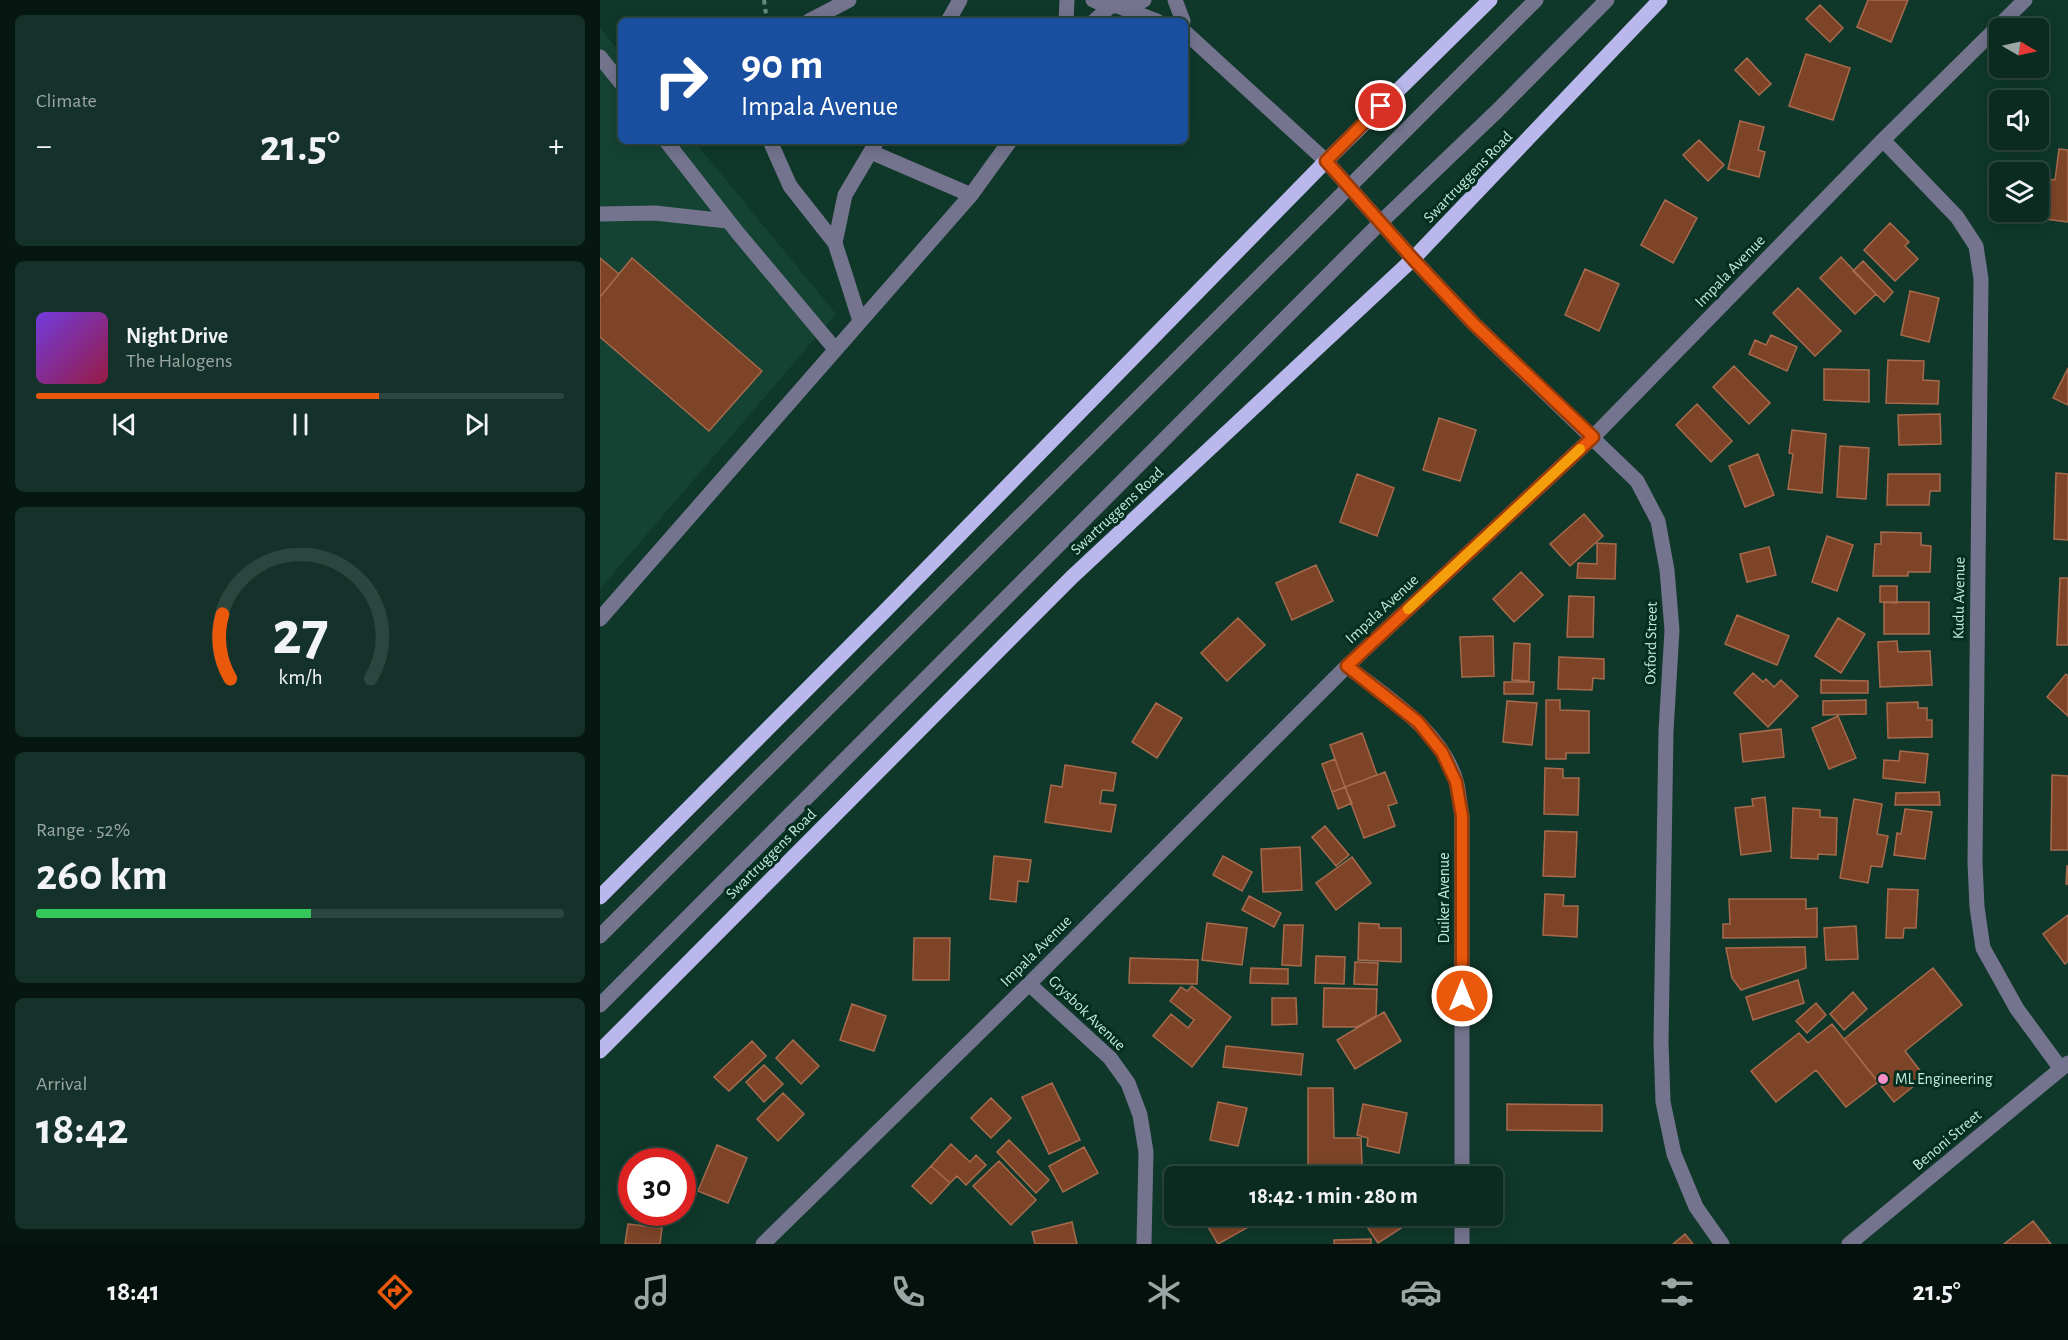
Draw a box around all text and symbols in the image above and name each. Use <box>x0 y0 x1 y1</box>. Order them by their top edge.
north arrow <box>1989 18 2049 78</box>
map controls <box>1989 18 2049 222</box>
icon: right <box>642 42 720 120</box>
text: 90 m <box>741 44 823 86</box>
pin <box>1355 80 1406 131</box>
icon: arrive <box>1364 89 1397 122</box>
button: sound <box>1989 90 2049 150</box>
text: Climate <box>36 91 97 111</box>
text: Impala Avenue <box>741 93 898 120</box>
text: 21.5° <box>260 124 340 169</box>
street label: Swartruggens Road <box>1420 128 1516 226</box>
text: − <box>36 130 52 163</box>
text: + <box>548 130 564 163</box>
button: layers <box>1989 162 2049 222</box>
street label: Impala Avenue <box>1692 232 1768 310</box>
text: Night Drive <box>126 325 228 347</box>
text: The Halogens <box>126 351 232 371</box>
icon: previous <box>108 408 141 441</box>
icon: pause <box>284 408 317 441</box>
icon: next <box>460 408 493 441</box>
street label: Swartruggens Road <box>1068 464 1166 558</box>
street label: Kudu Avenue <box>1950 557 1968 639</box>
street label: Impala Avenue <box>1343 571 1421 647</box>
street label: Oxford Street <box>1642 601 1660 685</box>
text: 27 <box>272 603 328 665</box>
text: km/h <box>278 667 322 688</box>
street label: Swartruggens Road <box>723 806 819 902</box>
text: Range · 52% <box>36 820 130 840</box>
street label: Duiker Avenue <box>1436 852 1452 944</box>
text: 260 km <box>36 853 168 898</box>
street label: Impala Avenue <box>997 912 1075 990</box>
position arrow <box>1430 964 1494 1028</box>
street label: Grysbok Avenue <box>1045 972 1129 1054</box>
place label: ML Engineering <box>1895 1071 1993 1087</box>
marker: ML Engineering <box>1876 1072 1890 1086</box>
text: Arrival <box>36 1074 87 1094</box>
text: 18:42 <box>36 1107 129 1152</box>
street label: Benoni Street <box>1910 1107 1984 1173</box>
speed limit sign: 30 <box>618 1148 696 1226</box>
text: 18:42 · 1 min · 280 m <box>1249 1185 1418 1207</box>
icon: directions <box>374 1271 416 1313</box>
icon: music <box>631 1271 673 1313</box>
icon: phone <box>887 1271 929 1313</box>
icon: climate <box>1143 1271 1185 1313</box>
icon: car <box>1400 1271 1442 1313</box>
icon: filters <box>1656 1271 1698 1313</box>
text: 18:41 <box>107 1278 160 1305</box>
text: 21.5° <box>1913 1278 1961 1305</box>

